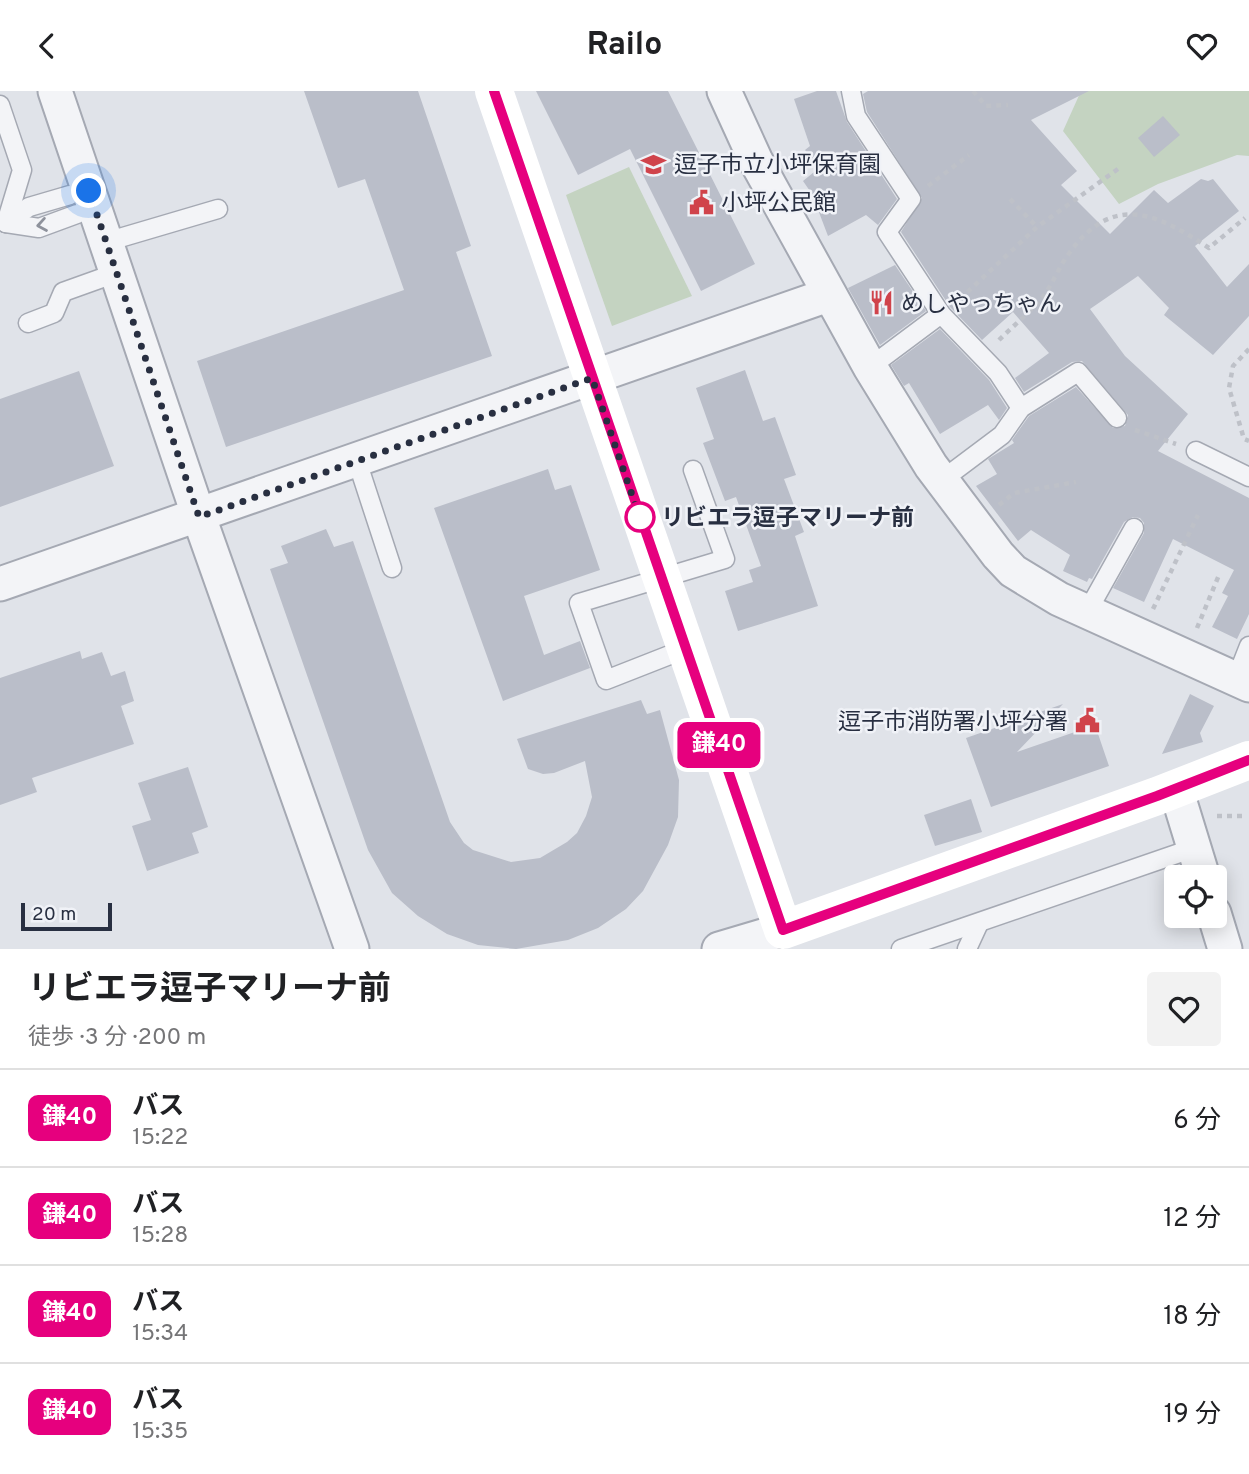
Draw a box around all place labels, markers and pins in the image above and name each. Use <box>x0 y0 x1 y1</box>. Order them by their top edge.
school or university icon: 逗子市立小坪保育園 <box>640 150 668 178</box>
place label: 逗子市立小坪保育園 <box>674 152 881 181</box>
public building icon: 小坪公民館 <box>687 188 715 216</box>
place label: 小坪公民館 <box>721 190 836 219</box>
restaurant icon: めしやっちゃん <box>867 289 895 317</box>
place label: めしやっちゃん <box>901 291 1062 320</box>
marker: リビエラ逗子マリーナ前 <box>625 502 655 532</box>
place label: リビエラ逗子マリーナ前 <box>661 505 914 534</box>
public building icon: 逗子市消防署小坪分署 <box>1074 707 1102 735</box>
place label: 逗子市消防署小坪分署 <box>838 709 1068 738</box>

